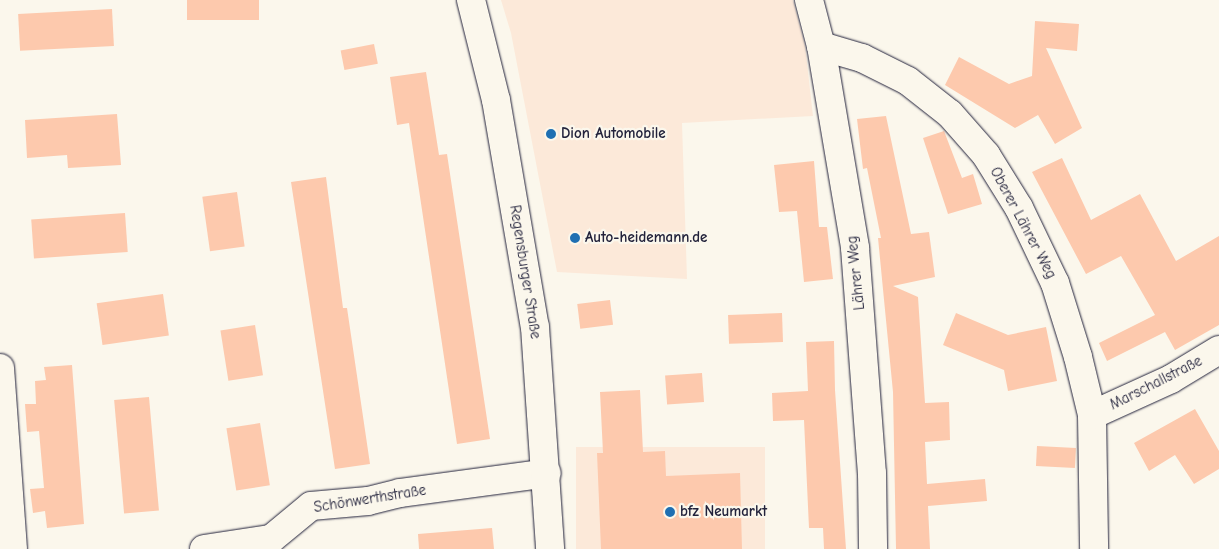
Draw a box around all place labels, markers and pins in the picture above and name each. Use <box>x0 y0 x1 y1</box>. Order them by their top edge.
place label: Dion Automobile <box>561 125 666 143</box>
marker: Dion Automobile <box>545 128 557 140</box>
place label: Auto-heidemann.de <box>585 229 707 247</box>
marker: Auto-heidemann.de <box>569 232 581 244</box>
place label: bfz Neumarkt <box>680 503 767 521</box>
marker: bfz Neumarkt <box>664 506 676 518</box>

